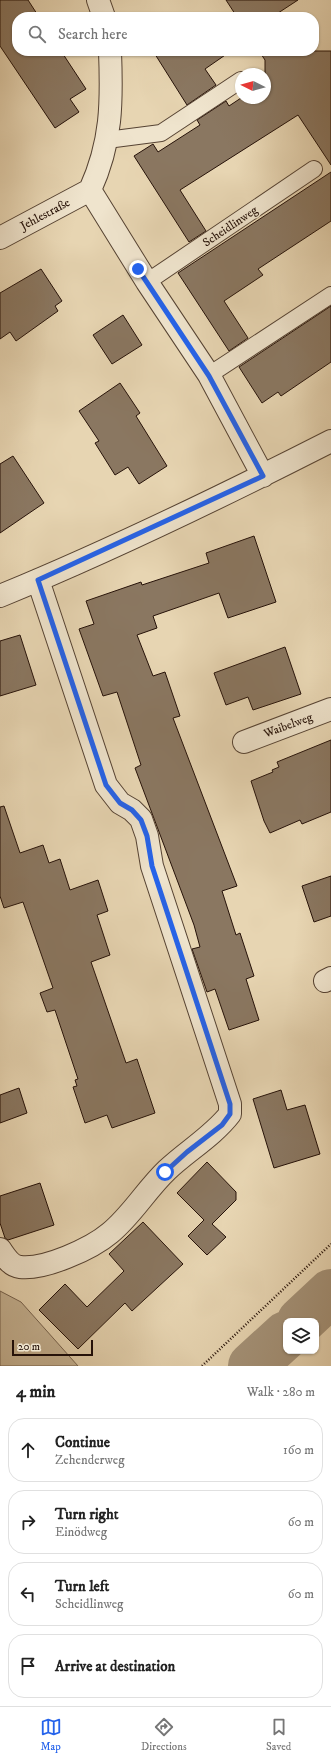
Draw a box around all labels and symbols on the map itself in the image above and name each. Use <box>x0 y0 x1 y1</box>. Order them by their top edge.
north arrow <box>235 68 271 104</box>
street label: Jehlestraße <box>17 195 73 234</box>
street label: Scheidlinweg <box>200 202 261 250</box>
route end <box>129 260 147 278</box>
street label: Waibelweg <box>261 710 315 742</box>
route start <box>156 1163 174 1181</box>
scale bar <box>12 1338 93 1357</box>

